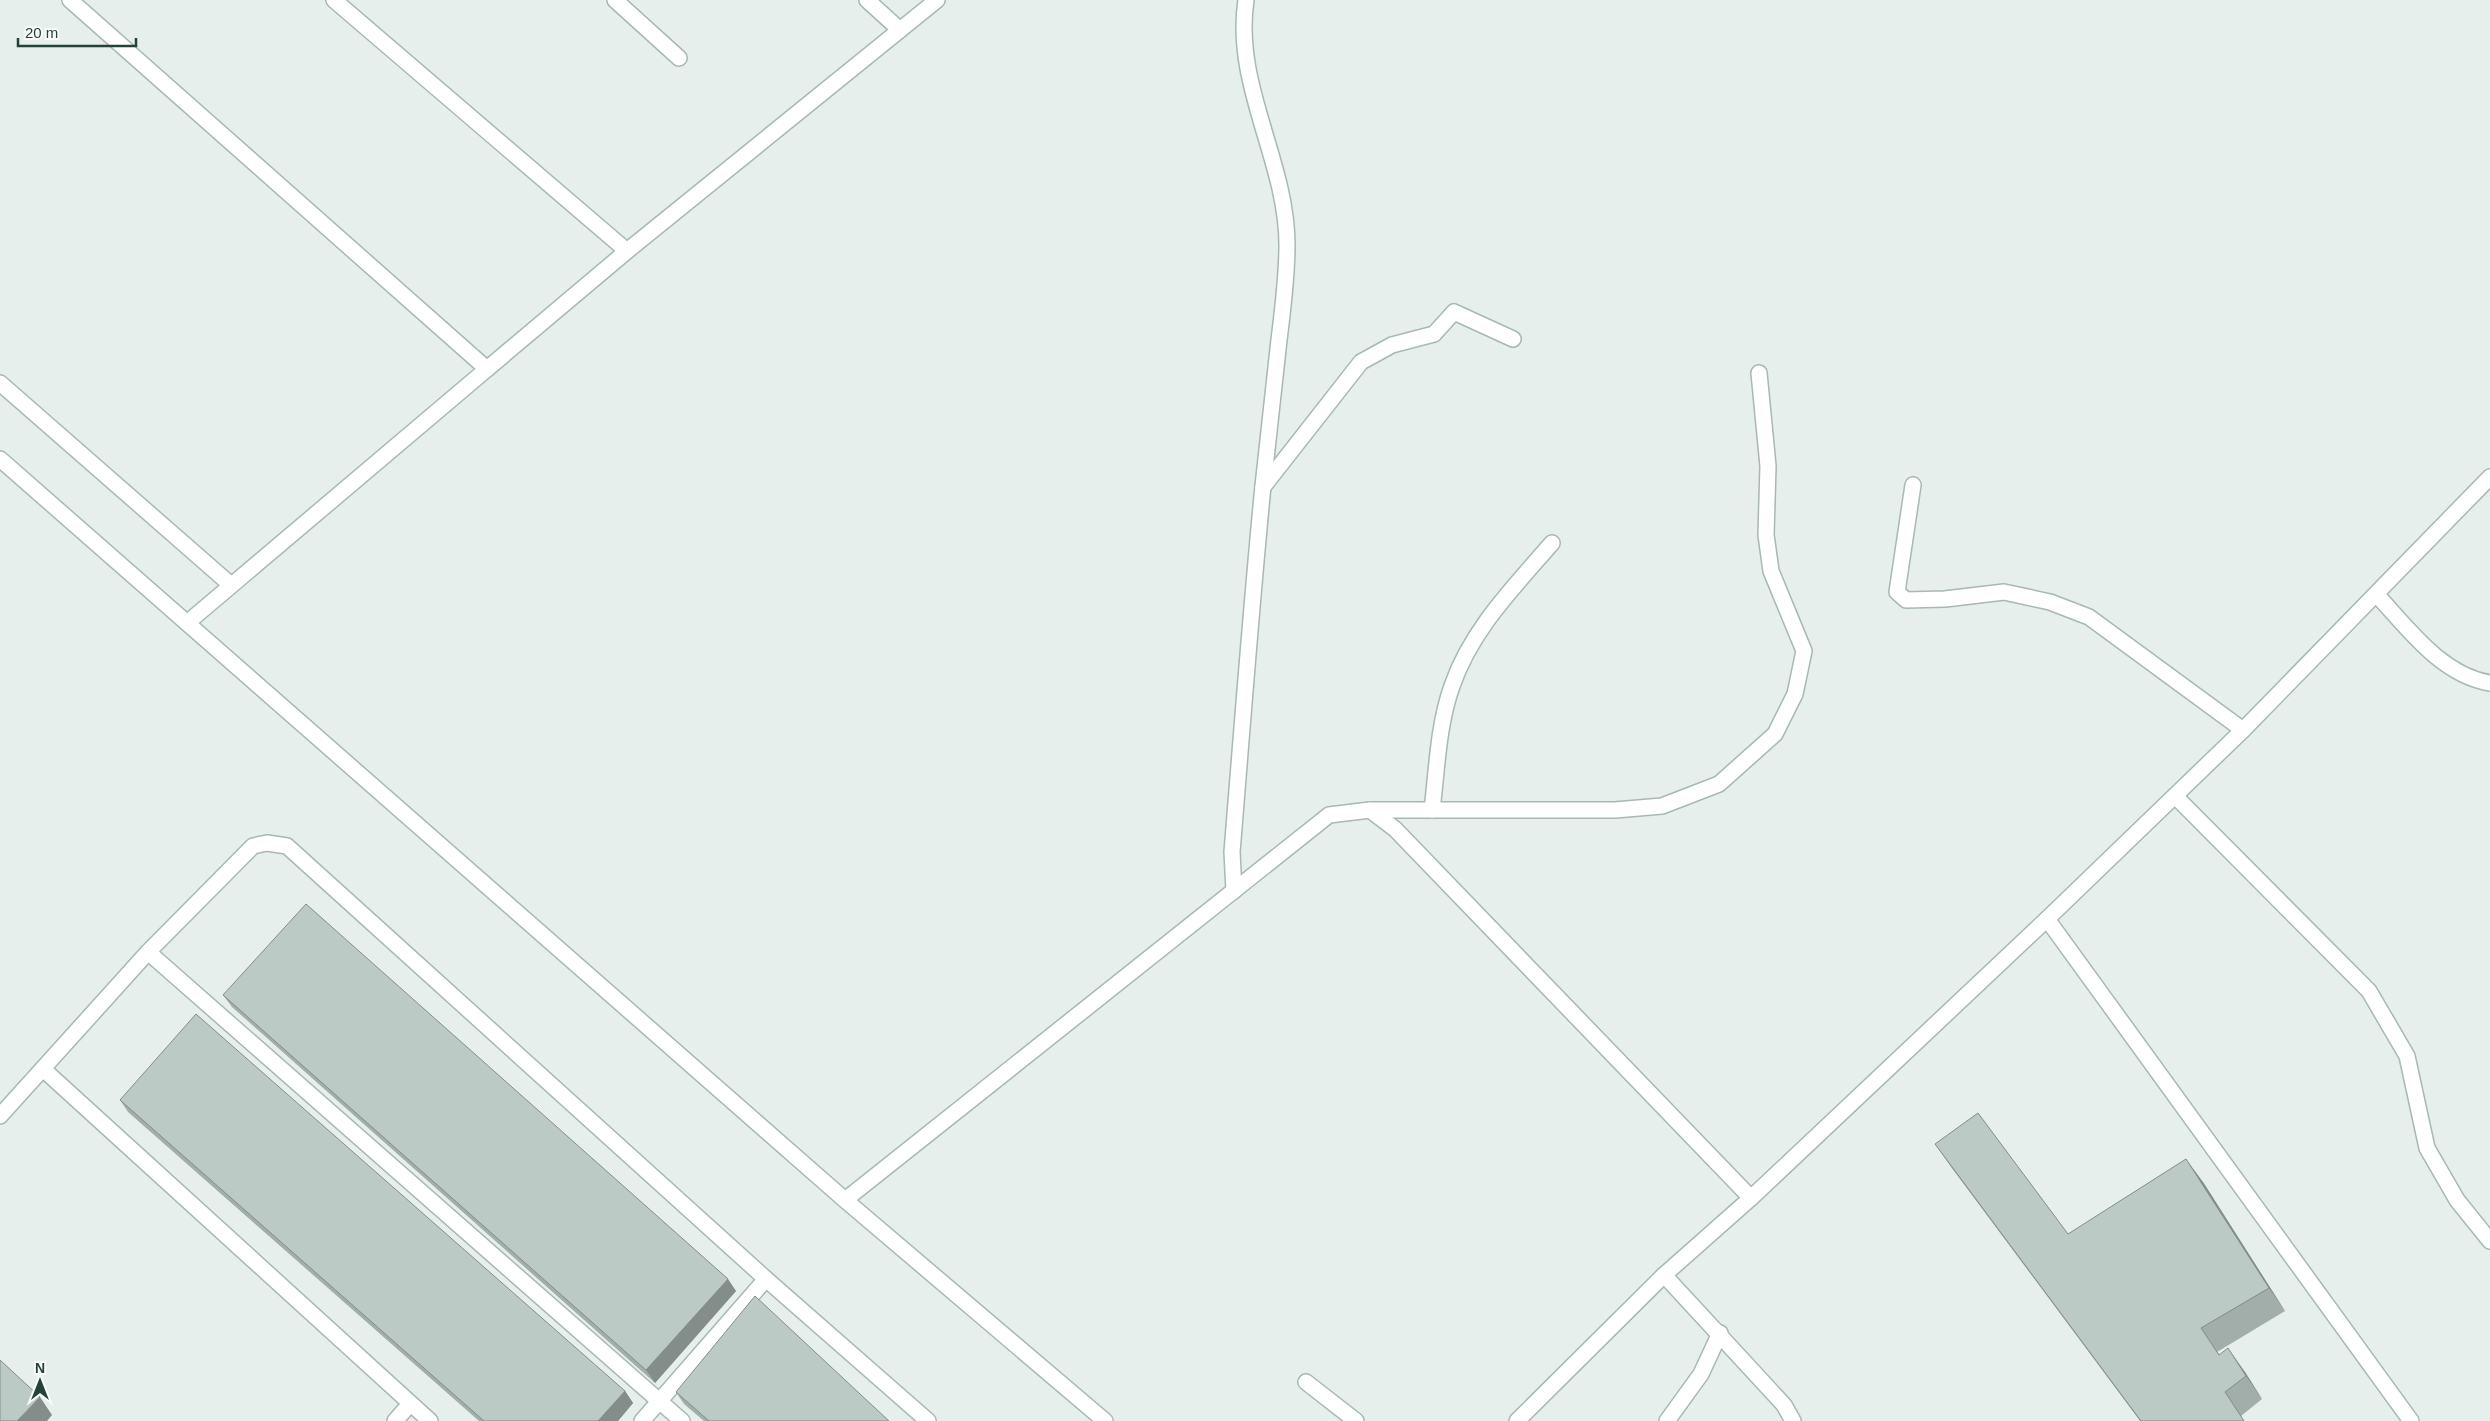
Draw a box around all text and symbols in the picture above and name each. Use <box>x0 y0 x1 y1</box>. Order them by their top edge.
scale bar <box>18 15 135 47</box>
text: 20 m <box>25 24 58 41</box>
north arrow <box>15 1356 65 1406</box>
text: N <box>35 1360 45 1376</box>

